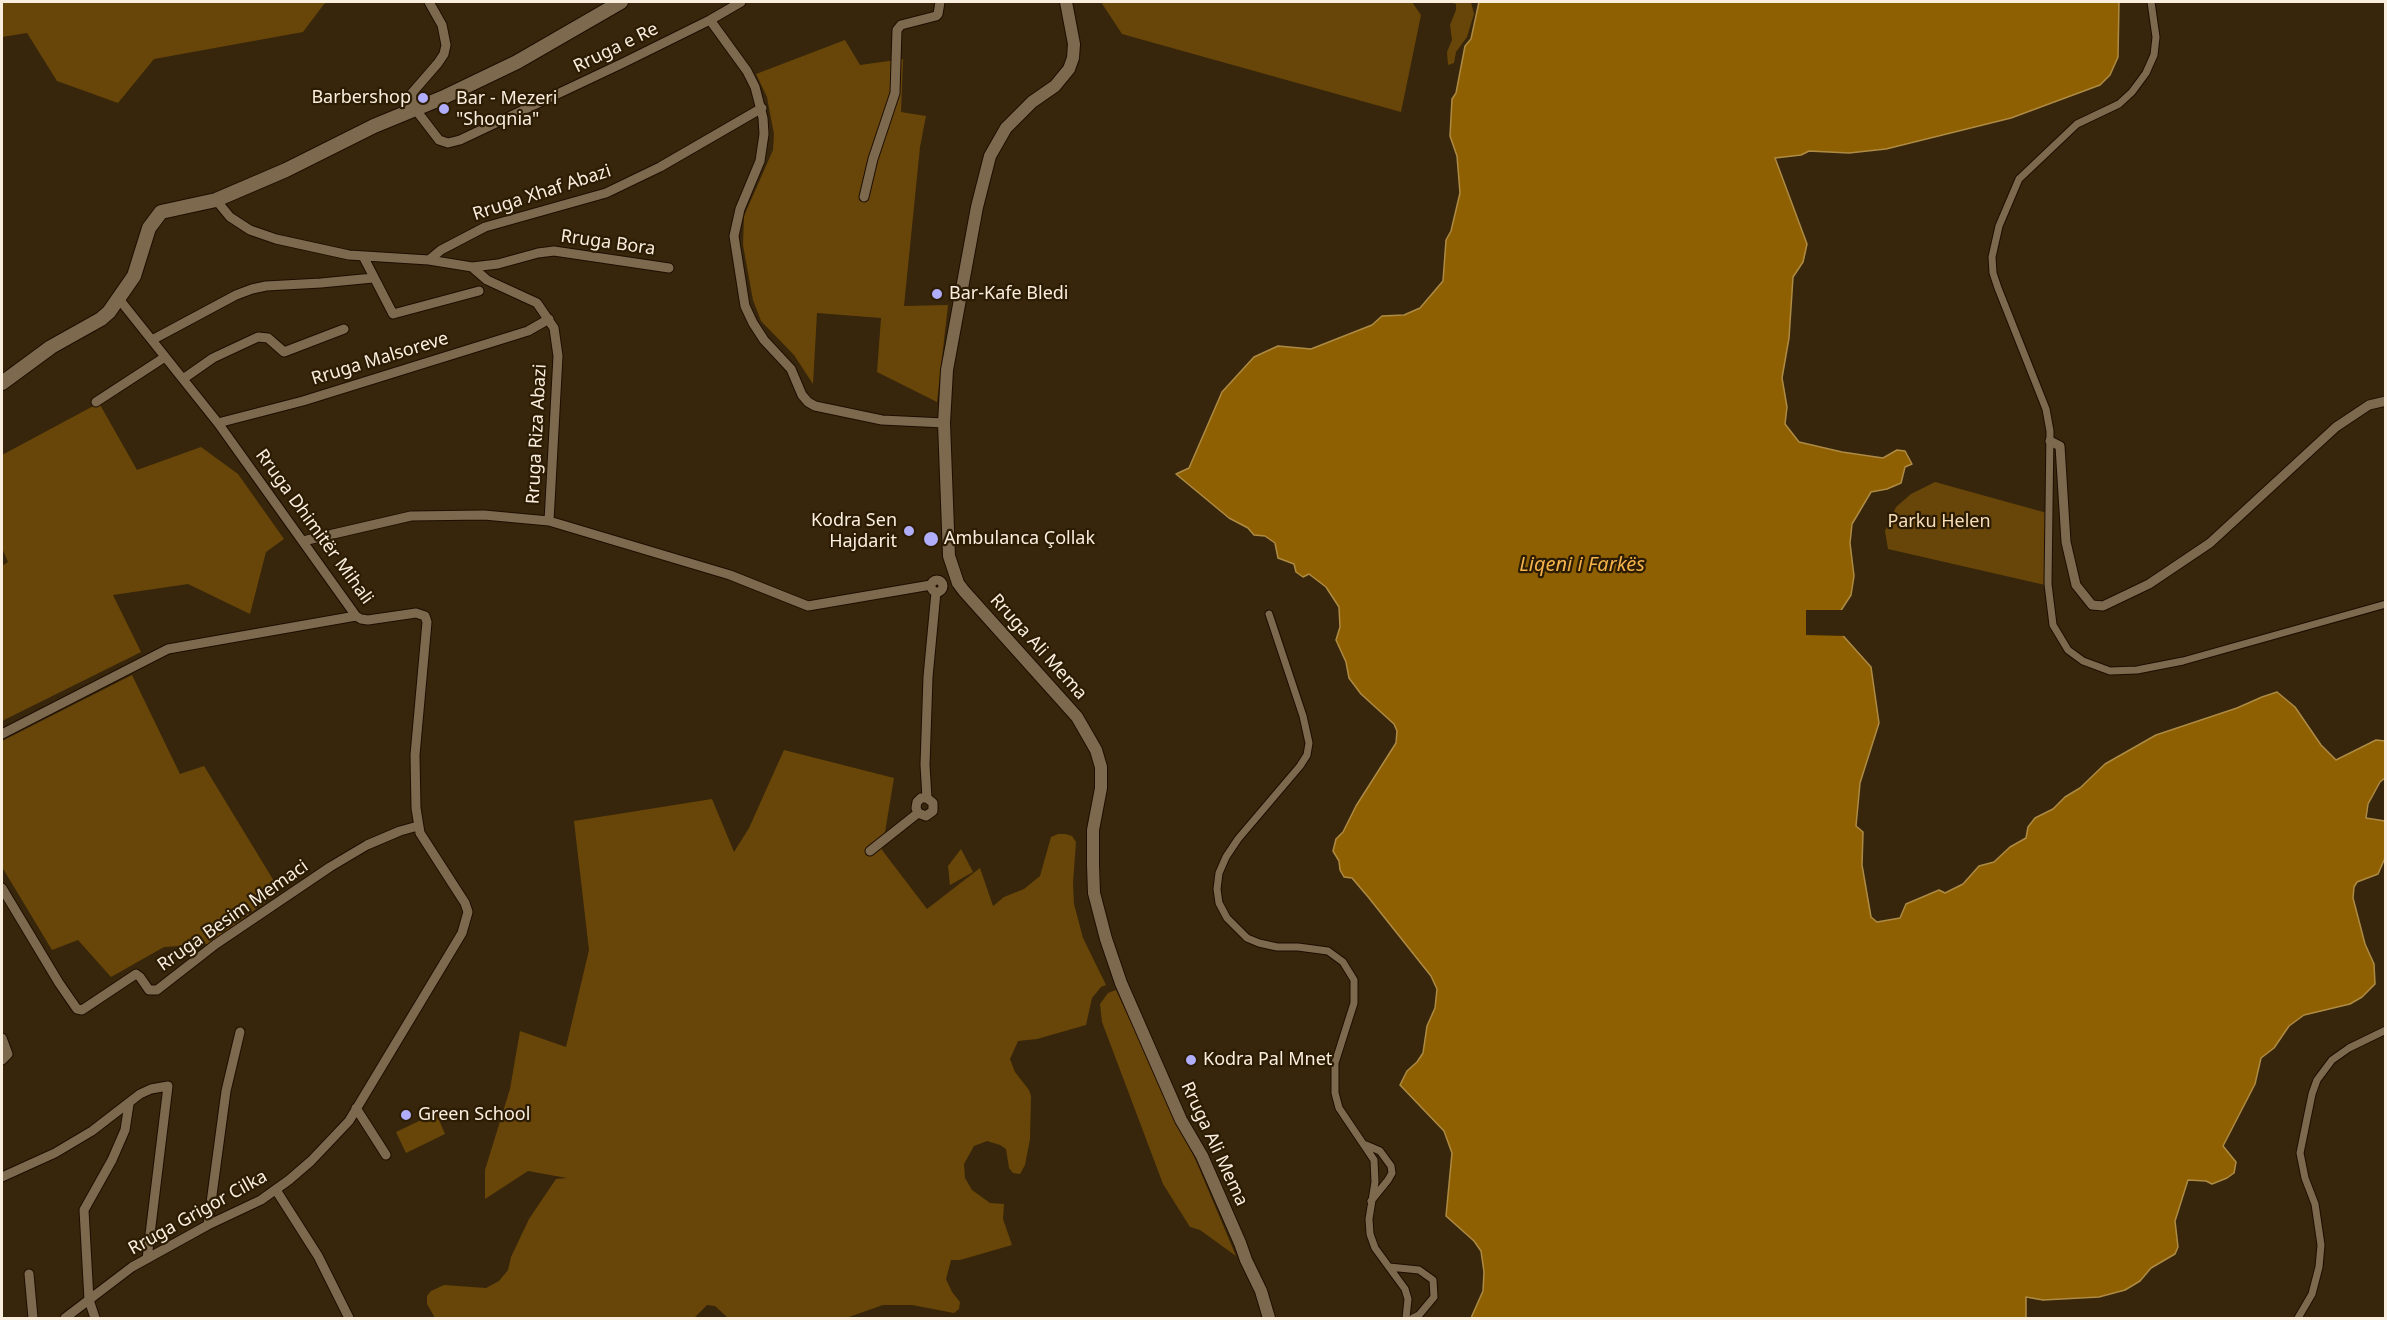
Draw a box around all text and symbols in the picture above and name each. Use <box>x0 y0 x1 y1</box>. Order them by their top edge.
street label: Rruga e Re <box>570 18 662 78</box>
place label: Barbershop <box>311 87 411 109</box>
place label: Bar - Mezeri "Shoqnia" <box>456 88 557 130</box>
marker: Barbershop <box>416 91 430 105</box>
marker: Bar - Mezeri "Shoqnia" <box>437 102 451 116</box>
street label: Rruga Xhaf Abazi <box>470 160 614 226</box>
street label: Rruga Bora <box>559 226 657 260</box>
place label: Bar-Kafe Bledi <box>949 283 1069 305</box>
marker: Bar-Kafe Bledi <box>930 287 944 301</box>
street label: Rruga Malsoreve <box>309 328 451 390</box>
street label: Rruga Riza Abazi <box>523 363 551 505</box>
street label: Rruga Dhimitër Mihali <box>251 445 377 609</box>
place label: Kodra Sen Hajdarit <box>811 510 897 552</box>
park label: Parku Helen <box>1887 511 1991 533</box>
marker: Kodra Sen Hajdarit <box>902 524 916 538</box>
place label: Ambulanca Çollak <box>944 528 1095 550</box>
marker: Ambulanca Çollak <box>922 530 940 548</box>
water label: Liqeni i Farkës <box>1519 553 1645 577</box>
street label: Rruga Ali Mema <box>985 590 1091 704</box>
street label: Rruga Besim Memaci <box>154 856 312 976</box>
place label: Kodra Pal Mnet <box>1203 1049 1332 1071</box>
marker: Kodra Pal Mnet <box>1184 1053 1198 1067</box>
street label: Rruga Ali Mema <box>1176 1078 1252 1210</box>
place label: Green School <box>418 1104 530 1126</box>
marker: Green School <box>399 1108 413 1122</box>
street label: Rruga Grigor Cilka <box>125 1166 271 1260</box>

